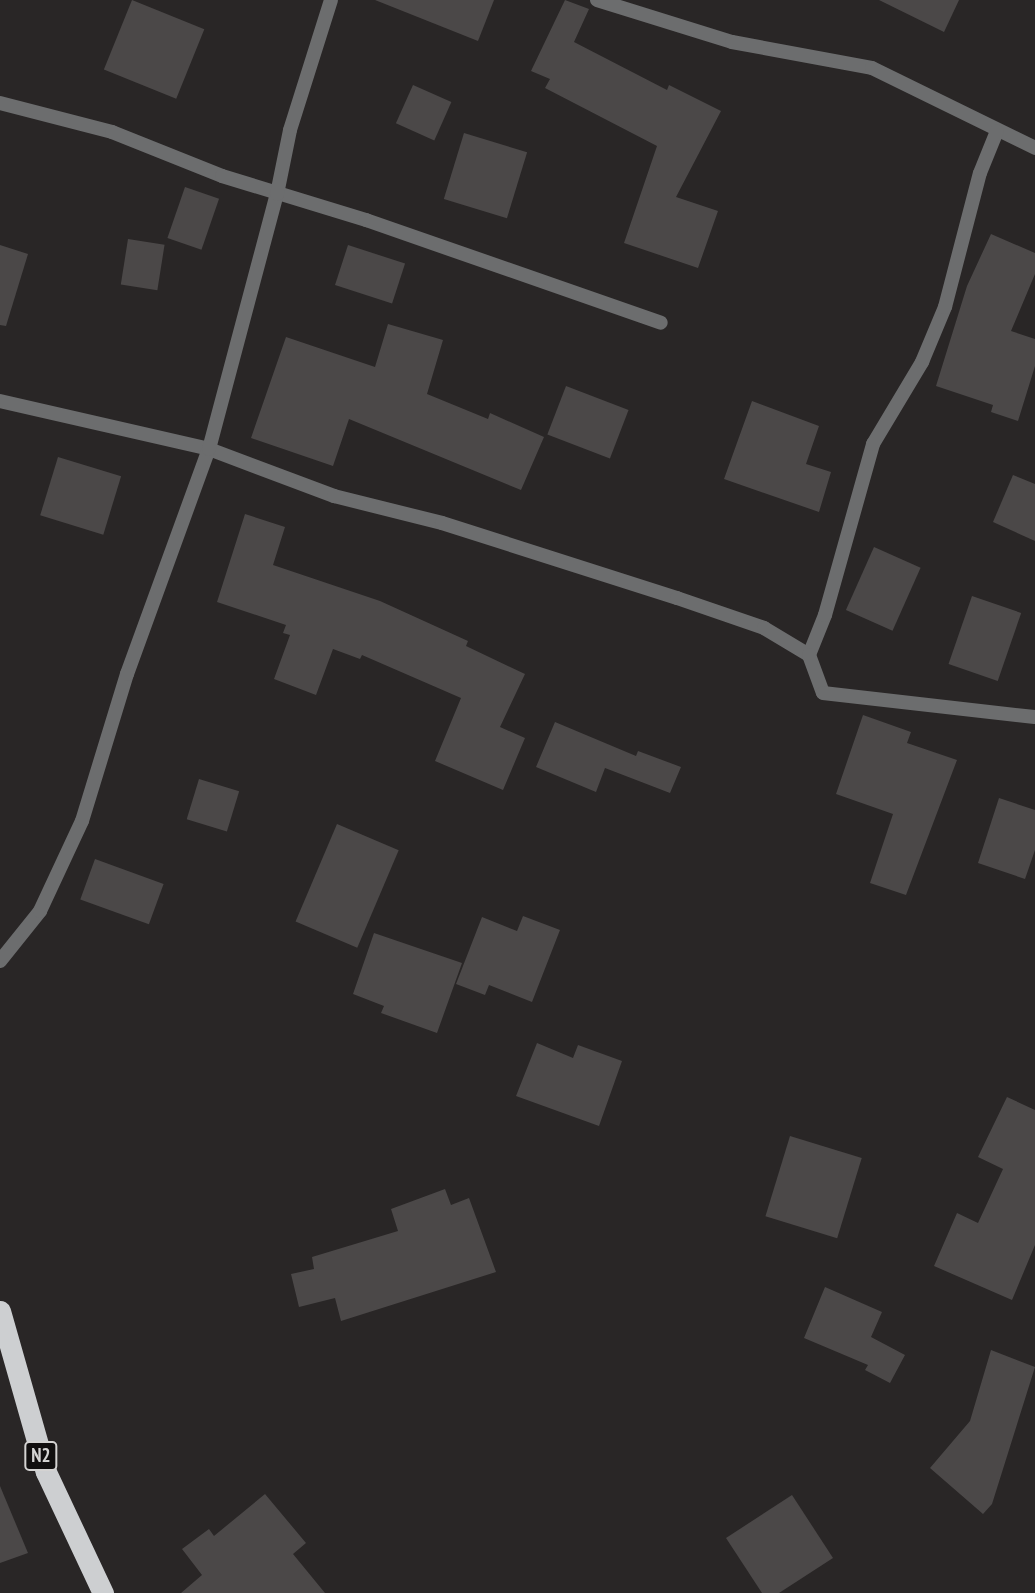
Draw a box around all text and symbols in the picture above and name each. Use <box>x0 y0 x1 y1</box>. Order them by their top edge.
road number: N2 <box>23 1440 58 1472</box>

